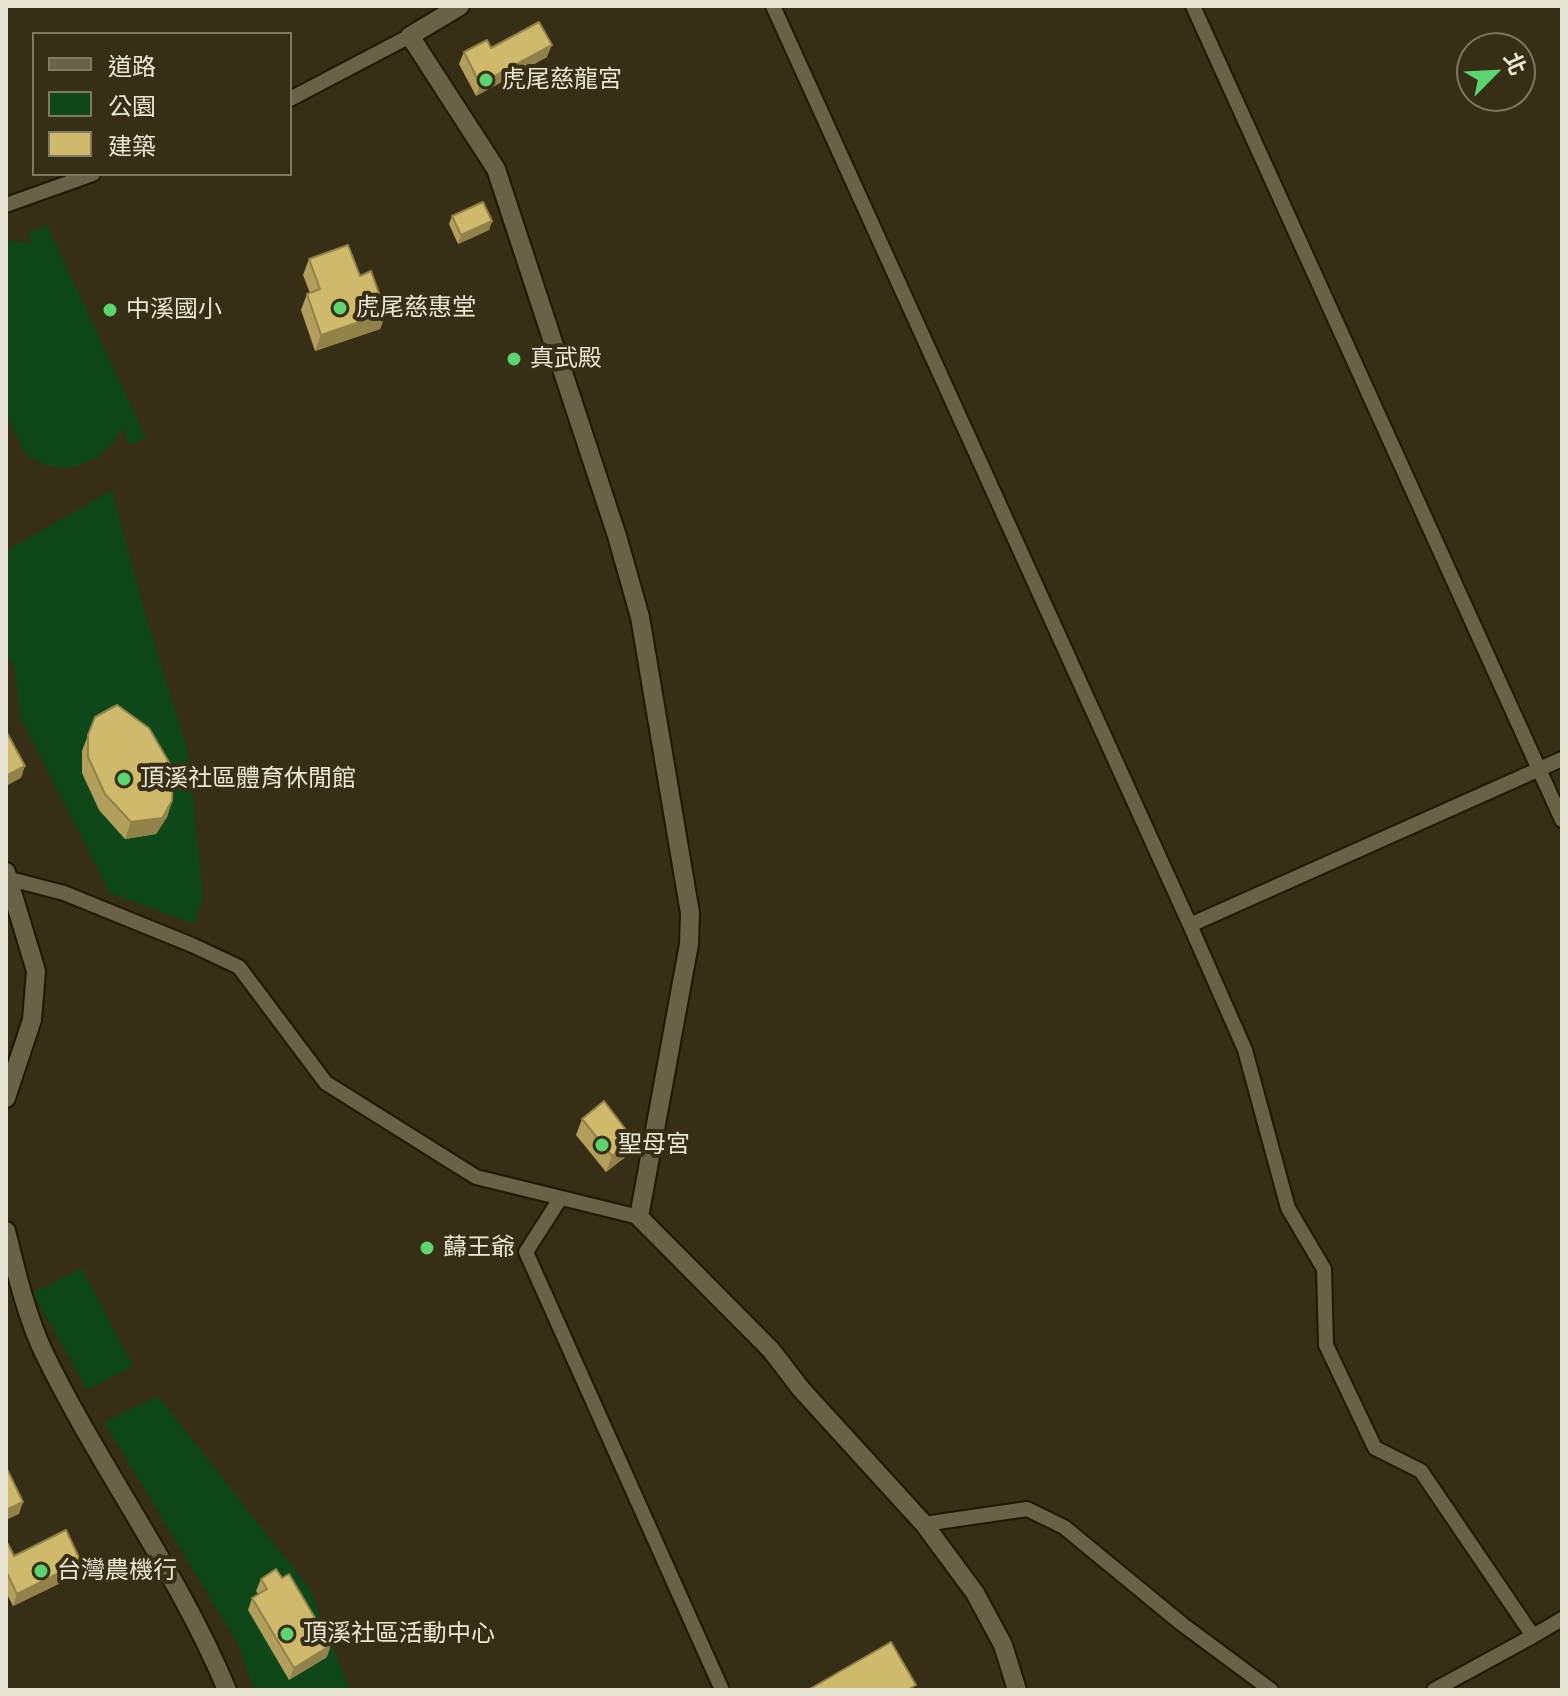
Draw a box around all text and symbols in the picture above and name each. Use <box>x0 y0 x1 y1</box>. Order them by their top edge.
legend <box>32 32 292 176</box>
north arrow <box>1456 32 1536 112</box>
text: 北 <box>1498 47 1534 79</box>
text: 道路 <box>108 49 156 82</box>
place label: 虎尾慈龍宮 <box>502 66 622 94</box>
marker: 虎尾慈龍宮 <box>477 71 495 89</box>
text: 公園 <box>108 89 156 122</box>
text: 建築 <box>108 129 156 162</box>
place label: 虎尾慈惠堂 <box>356 294 476 322</box>
place label: 中溪國小 <box>126 296 222 324</box>
marker: 虎尾慈惠堂 <box>331 299 349 317</box>
marker: 中溪國小 <box>101 301 119 319</box>
place label: 真武殿 <box>530 345 602 373</box>
marker: 真武殿 <box>505 350 523 368</box>
place label: 頂溪社區體育休閒館 <box>140 765 356 793</box>
marker: 頂溪社區體育休閒館 <box>115 770 133 788</box>
place label: 聖母宮 <box>618 1131 690 1159</box>
marker: 聖母宮 <box>593 1136 611 1154</box>
place label: 蘬王爺 <box>443 1234 515 1262</box>
marker: 蘬王爺 <box>418 1239 436 1257</box>
place label: 台灣農機行 <box>57 1557 177 1585</box>
marker: 台灣農機行 <box>32 1562 50 1580</box>
place label: 頂溪社區活動中心 <box>303 1620 495 1648</box>
marker: 頂溪社區活動中心 <box>278 1625 296 1643</box>

